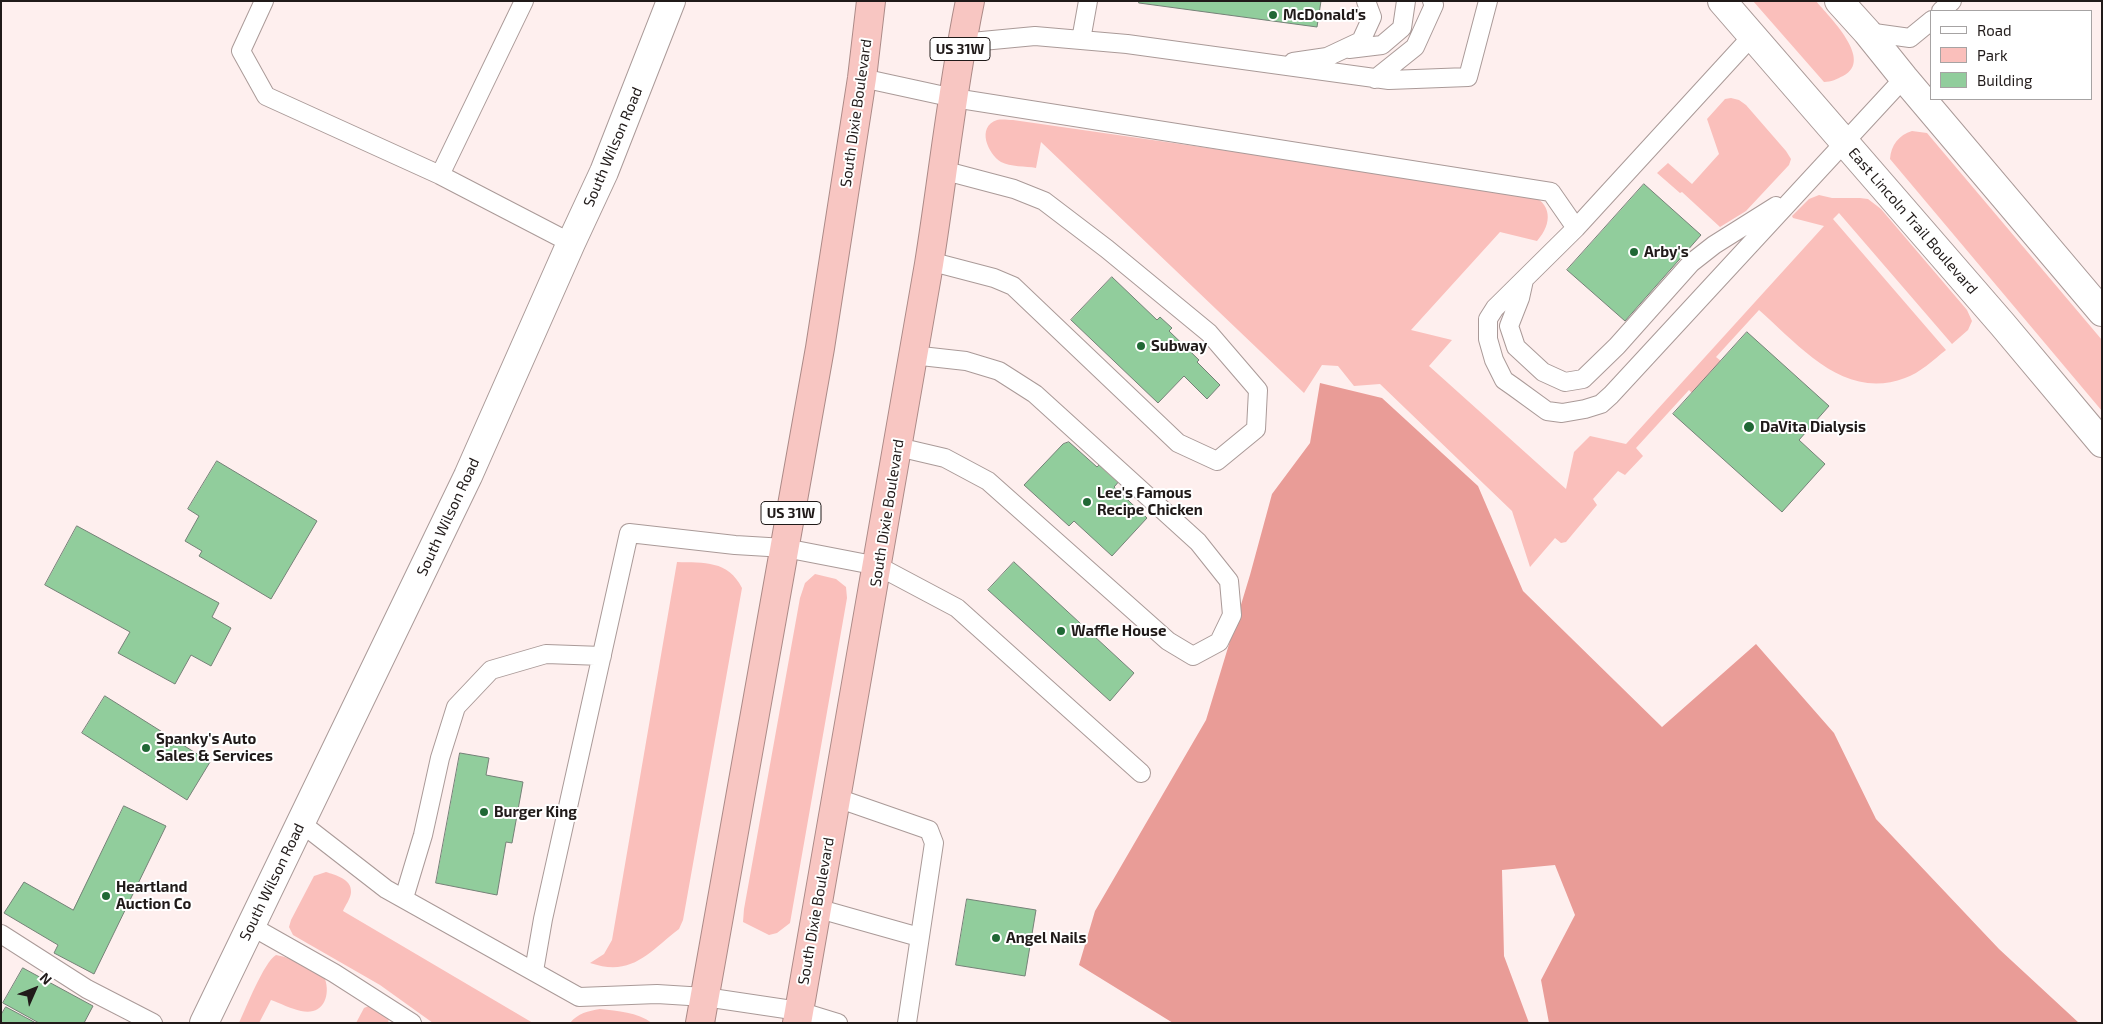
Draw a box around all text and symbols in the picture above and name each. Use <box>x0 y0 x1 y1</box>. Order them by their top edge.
place label: McDonald's <box>1283 6 1366 24</box>
marker: McDonald's <box>1267 9 1279 21</box>
legend <box>1930 10 2093 100</box>
text: Road <box>1977 21 2012 39</box>
street label: South Dixie Boulevard <box>837 38 875 188</box>
road number: US 31W <box>930 38 990 61</box>
text: Park <box>1977 46 2008 64</box>
text: Building <box>1977 71 2032 89</box>
street label: South Wilson Road <box>580 84 646 210</box>
street label: East Lincoln Trail Boulevard <box>1844 144 1982 298</box>
place label: Arby's <box>1644 243 1689 261</box>
marker: Arby's <box>1628 246 1640 258</box>
place label: Subway <box>1151 337 1207 355</box>
marker: Subway <box>1135 340 1147 352</box>
place label: DaVita Dialysis <box>1760 418 1866 436</box>
marker: DaVita Dialysis <box>1742 420 1756 434</box>
street label: South Dixie Boulevard <box>866 438 908 588</box>
street label: South Wilson Road <box>413 455 483 579</box>
place label: Lee's Famous Recipe Chicken <box>1097 484 1203 519</box>
marker: Lee's Famous Recipe Chicken <box>1081 496 1093 508</box>
road number: US 31W <box>761 502 821 524</box>
place label: Waffle House <box>1071 622 1166 640</box>
marker: Waffle House <box>1055 625 1067 637</box>
place label: Spanky's Auto Sales & Services <box>156 730 273 765</box>
marker: Spanky's Auto Sales & Services <box>140 742 152 754</box>
place label: Burger King <box>494 803 577 821</box>
marker: Burger King <box>478 806 490 818</box>
street label: South Wilson Road <box>236 820 308 944</box>
street label: South Dixie Boulevard <box>794 836 838 986</box>
place label: Heartland Auction Co <box>116 878 191 913</box>
marker: Heartland Auction Co <box>100 890 112 902</box>
place label: Angel Nails <box>1006 929 1086 947</box>
marker: Angel Nails <box>990 932 1002 944</box>
north arrow <box>10 964 60 1014</box>
text: N <box>37 969 56 988</box>

